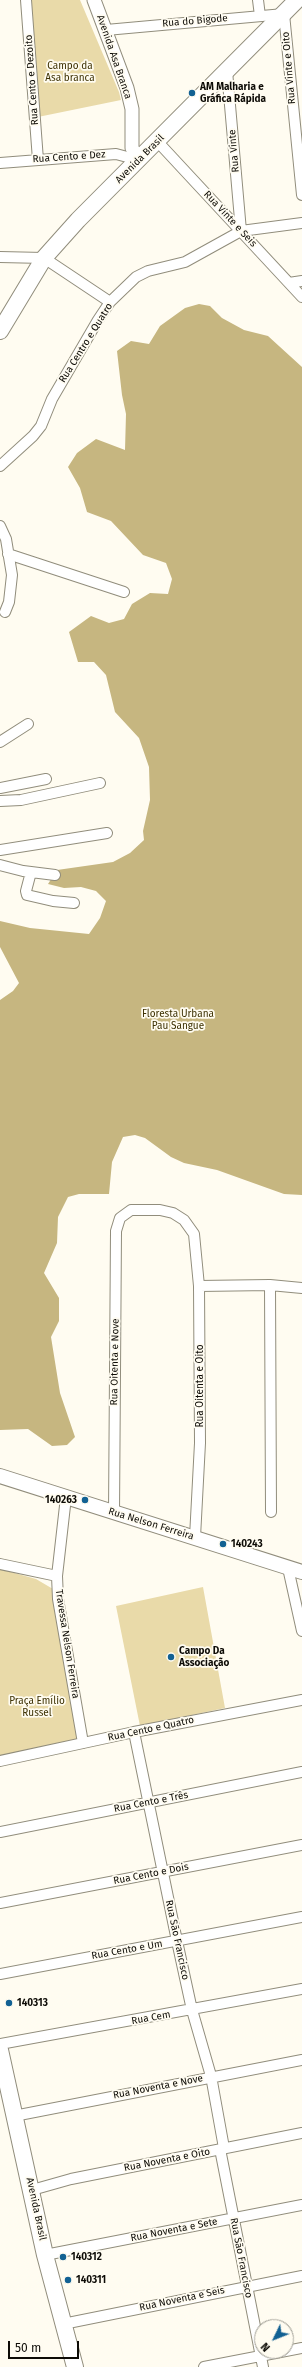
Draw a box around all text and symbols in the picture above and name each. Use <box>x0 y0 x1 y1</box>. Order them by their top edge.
street label: Rua do Bigode <box>162 12 228 30</box>
street label: Avenida Asa Branca <box>94 13 134 101</box>
street label: Rua Vinte e Oito <box>280 31 298 105</box>
street label: Rua Cento e Dezoito <box>23 34 41 126</box>
park label: Campo da Asa branca <box>45 60 95 84</box>
place label: AM Malharia e Gráfica Rápida <box>200 81 266 104</box>
marker: AM Malharia e Gráfica Rápida <box>187 88 197 98</box>
street label: Rua Vinte <box>226 129 242 173</box>
street label: Avenida Brasil <box>113 132 167 186</box>
street label: Rua Cento e Dez <box>32 148 106 166</box>
street label: Rua Vinte e Seis <box>201 188 259 250</box>
street label: Rua Centro e Quatro <box>57 301 115 385</box>
park label: Floresta Urbana Pau Sangue <box>142 1008 214 1032</box>
street label: Rua Oitenta e Nove <box>108 1318 122 1406</box>
street label: Rua Oitenta e Oito <box>194 1344 206 1428</box>
place label: 140263 <box>45 1494 77 1506</box>
marker: 140263 <box>80 1495 90 1505</box>
street label: Rua Nelson Ferreira <box>107 1505 195 1543</box>
place label: 140243 <box>231 1538 263 1550</box>
marker: 140243 <box>218 1539 228 1549</box>
street label: Travessa Nelson Ferreira <box>52 1589 82 1699</box>
place label: Campo Da Associação <box>179 1645 229 1668</box>
marker: Campo Da Associação <box>166 1652 176 1662</box>
park label: Praça Emílio Russel <box>9 1695 65 1718</box>
street label: Rua Cento e Quatro <box>107 1714 195 1744</box>
street label: Rua Cento e Três <box>113 1789 189 1815</box>
street label: Rua Cento e Dois <box>112 1861 190 1887</box>
street label: Rua São Francisco <box>163 1899 191 1981</box>
street label: Rua Cento e Um <box>91 1938 163 1962</box>
place label: 140313 <box>17 1997 48 2009</box>
marker: 140313 <box>4 1998 14 2008</box>
street label: Rua Cem <box>131 2009 171 2027</box>
street label: Rua Noventa e Nove <box>112 2072 204 2102</box>
street label: Rua Noventa e Oito <box>123 2146 211 2174</box>
street label: Avenida Brasil <box>23 2176 49 2242</box>
street label: Rua Noventa e Sete <box>130 2216 218 2244</box>
street label: Rua São Francisco <box>227 2217 255 2299</box>
place label: 140312 <box>71 2251 102 2263</box>
marker: 140312 <box>58 2252 68 2262</box>
place label: 140311 <box>76 2274 106 2286</box>
marker: 140311 <box>63 2275 73 2285</box>
street label: Rua Noventa e Seis <box>138 2284 226 2314</box>
north arrow <box>254 2319 294 2359</box>
scale bar <box>10 2333 81 2359</box>
text: N <box>258 2340 273 2354</box>
text: 50 m <box>15 2341 41 2355</box>

